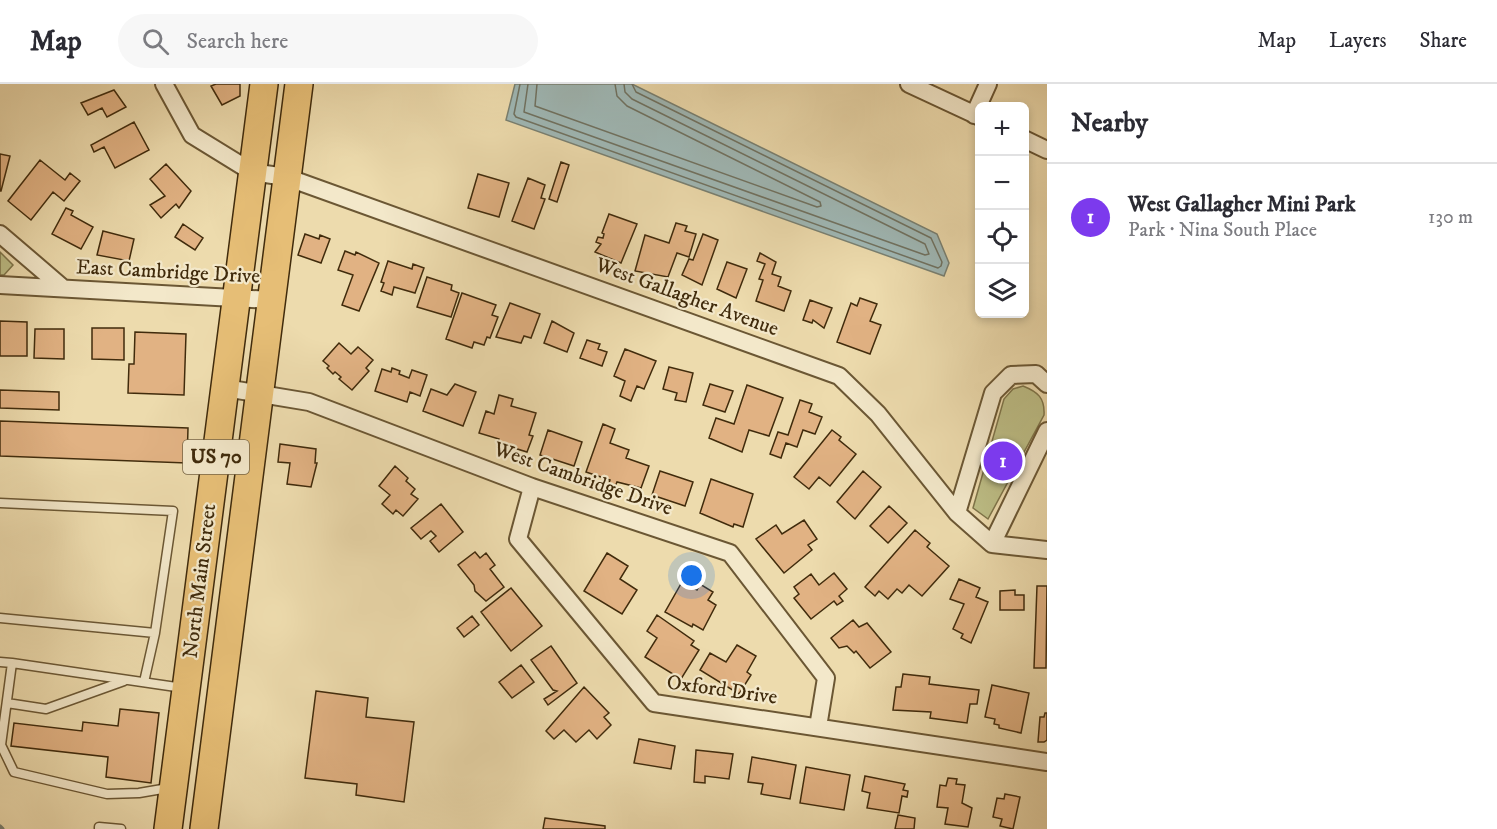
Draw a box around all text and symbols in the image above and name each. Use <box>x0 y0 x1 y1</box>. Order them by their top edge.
search box <box>118 14 538 68</box>
text: Map <box>30 24 82 59</box>
icon: search <box>139 25 172 58</box>
text: Search here <box>187 28 288 55</box>
text: Map <box>1257 28 1296 54</box>
text: Layers <box>1329 28 1387 54</box>
text: Share <box>1420 28 1467 54</box>
map controls <box>975 102 1029 318</box>
button: + <box>975 102 1029 156</box>
text: Nearby <box>1071 107 1148 140</box>
button: − <box>975 156 1029 210</box>
text: West Gallagher Mini Park <box>1128 191 1356 218</box>
text: 1 <box>1087 205 1094 230</box>
text: 130 m <box>1428 205 1473 230</box>
button: locate <box>975 210 1029 264</box>
text: Park · Nina South Place <box>1128 218 1317 243</box>
street label: West Gallagher Avenue <box>591 251 782 342</box>
street label: East Cambridge Drive <box>75 254 261 290</box>
button: layers <box>975 264 1029 318</box>
street label: West Cambridge Drive <box>489 436 676 522</box>
pin: 1 <box>984 438 1022 484</box>
road number: US 70 <box>183 440 249 474</box>
street label: North Main Street <box>178 502 222 660</box>
your location <box>677 561 706 590</box>
street label: Oxford Drive <box>665 669 779 711</box>

